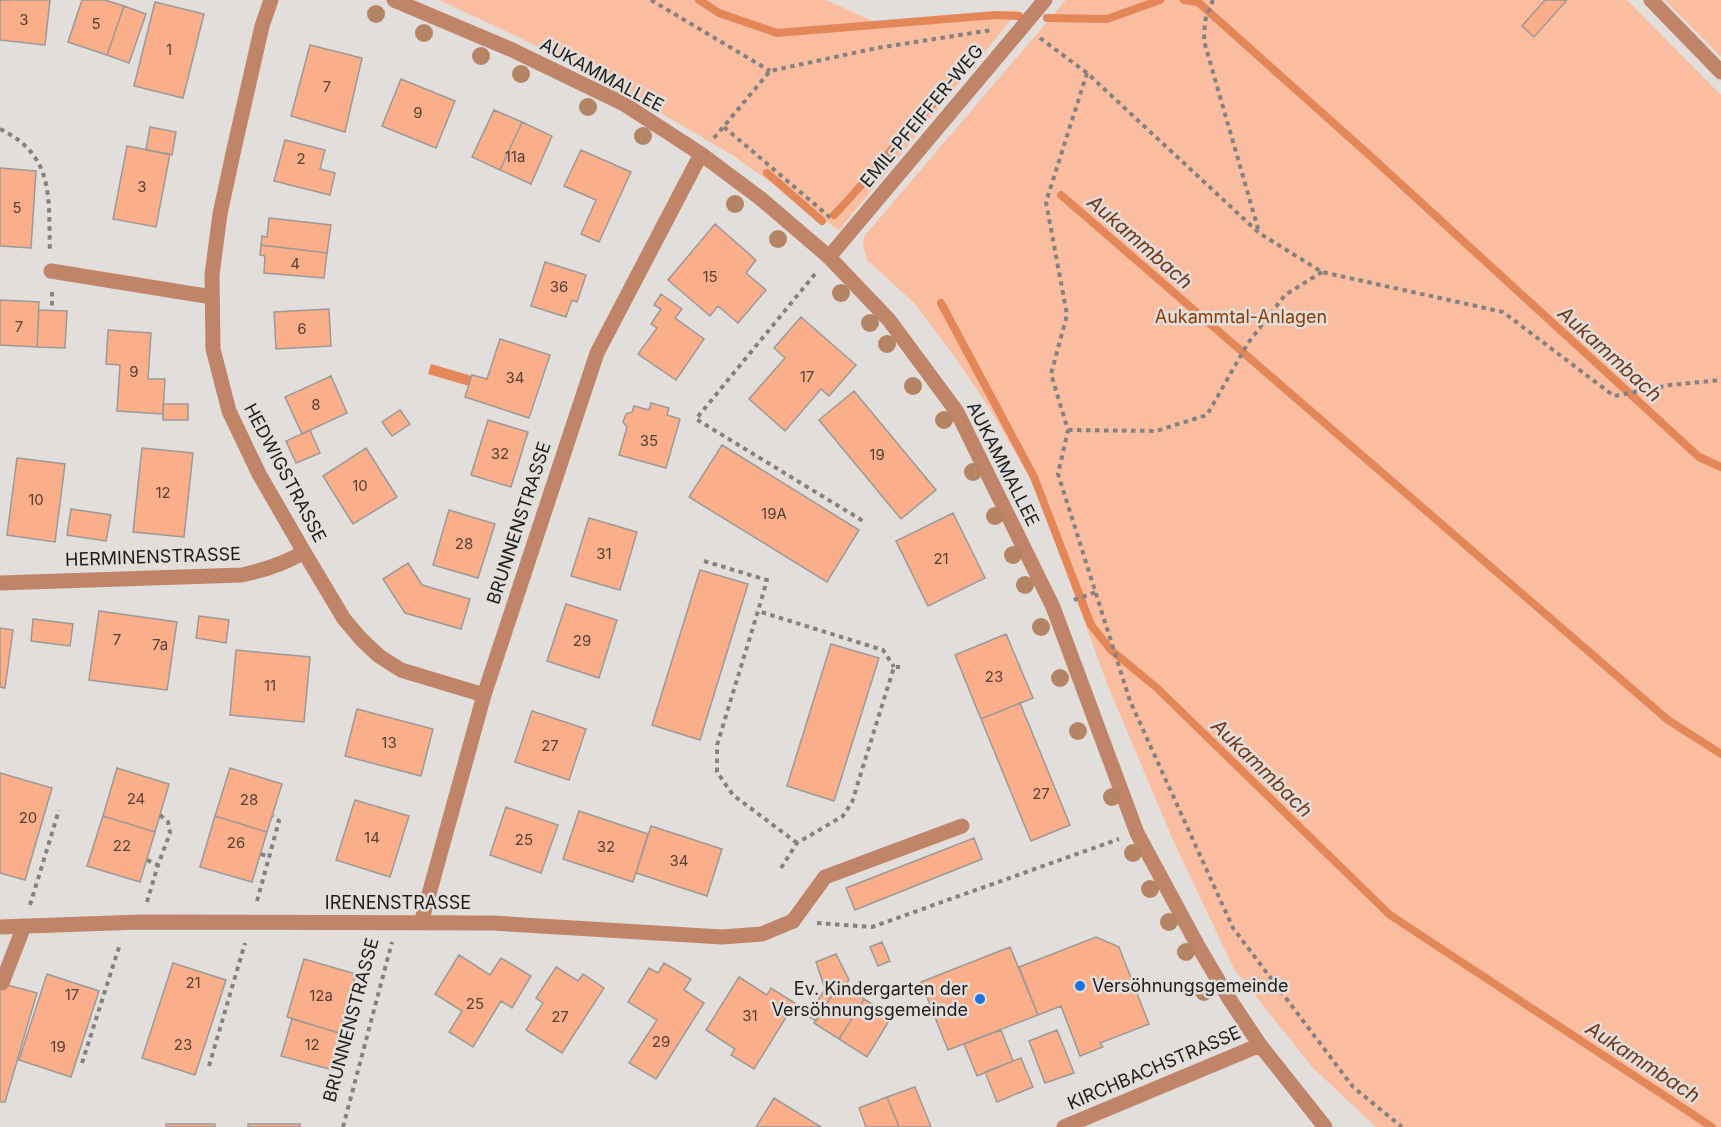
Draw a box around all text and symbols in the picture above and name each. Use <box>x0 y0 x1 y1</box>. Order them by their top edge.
house number: 3 <box>19 10 29 29</box>
house number: 5 <box>91 14 101 33</box>
street label: AUKAMMALLEE <box>537 33 668 116</box>
house number: 1 <box>166 40 172 59</box>
street label: EMIL-PFEIFFER-WEG <box>856 40 987 191</box>
house number: 7 <box>323 77 331 96</box>
house number: 9 <box>413 103 423 122</box>
house number: 11a <box>505 147 525 166</box>
house number: 2 <box>296 149 306 168</box>
house number: 3 <box>137 177 147 196</box>
water label: Aukammbach <box>1082 189 1197 294</box>
house number: 5 <box>12 198 22 217</box>
house number: 4 <box>290 254 300 273</box>
house number: 15 <box>702 267 718 286</box>
house number: 36 <box>550 277 568 296</box>
water label: Aukammbach <box>1552 300 1667 407</box>
park label: Aukammtal-Anlagen <box>1155 306 1327 327</box>
house number: 7 <box>15 317 23 336</box>
house number: 6 <box>297 319 307 338</box>
house number: 9 <box>129 362 139 381</box>
house number: 17 <box>800 367 814 386</box>
house number: 34 <box>506 368 524 387</box>
house number: 8 <box>311 395 321 414</box>
street label: AUKAMMALLEE <box>963 398 1044 530</box>
street label: HEDWIGSTRASSE <box>240 400 331 546</box>
house number: 35 <box>640 431 658 450</box>
street label: BRUNNENSTRASSE <box>482 439 555 607</box>
house number: 32 <box>491 444 509 463</box>
house number: 19 <box>869 445 885 464</box>
house number: 10 <box>352 476 368 495</box>
house number: 12 <box>155 483 171 502</box>
house number: 10 <box>28 490 44 509</box>
house number: 19A <box>761 504 787 523</box>
house number: 28 <box>455 534 473 553</box>
street label: HERMINENSTRASSE <box>65 543 241 570</box>
house number: 31 <box>596 544 612 563</box>
house number: 21 <box>933 549 949 568</box>
house number: 7 <box>113 630 121 649</box>
house number: 29 <box>573 631 591 650</box>
house number: 7a <box>152 635 168 654</box>
house number: 23 <box>985 667 1003 686</box>
house number: 11 <box>264 676 276 695</box>
water label: Aukammbach <box>1206 713 1318 822</box>
house number: 13 <box>381 733 397 752</box>
house number: 27 <box>541 736 559 755</box>
house number: 27 <box>1032 784 1050 803</box>
house number: 24 <box>127 789 145 808</box>
house number: 28 <box>240 790 258 809</box>
house number: 20 <box>19 808 37 827</box>
house number: 14 <box>364 828 380 847</box>
house number: 25 <box>515 830 533 849</box>
house number: 26 <box>227 833 245 852</box>
house number: 22 <box>113 836 131 855</box>
house number: 32 <box>597 837 615 856</box>
house number: 34 <box>670 851 688 870</box>
street label: IRENENSTRASSE <box>325 892 471 913</box>
street label: BRUNNENSTRASSE <box>318 935 383 1104</box>
house number: 21 <box>185 973 201 992</box>
place label: Versöhnungsgemeinde <box>1092 975 1288 996</box>
place label: Ev. Kindergarten der Versöhnungsgemeinde <box>772 978 968 1020</box>
marker: Versöhnungsgemeinde <box>1073 979 1087 993</box>
house number: 17 <box>65 985 79 1004</box>
house number: 12a <box>309 986 333 1005</box>
marker: Ev. Kindergarten der Versöhnungsgemeinde <box>973 992 987 1006</box>
house number: 25 <box>466 994 484 1013</box>
house number: 31 <box>742 1006 758 1025</box>
house number: 27 <box>551 1007 569 1026</box>
water label: Aukammbach <box>1581 1016 1705 1108</box>
street label: KIRCHBACHSTRASSE <box>1064 1021 1244 1114</box>
house number: 29 <box>652 1032 670 1051</box>
house number: 23 <box>174 1035 192 1054</box>
house number: 12 <box>304 1035 320 1054</box>
house number: 19 <box>50 1037 66 1056</box>

